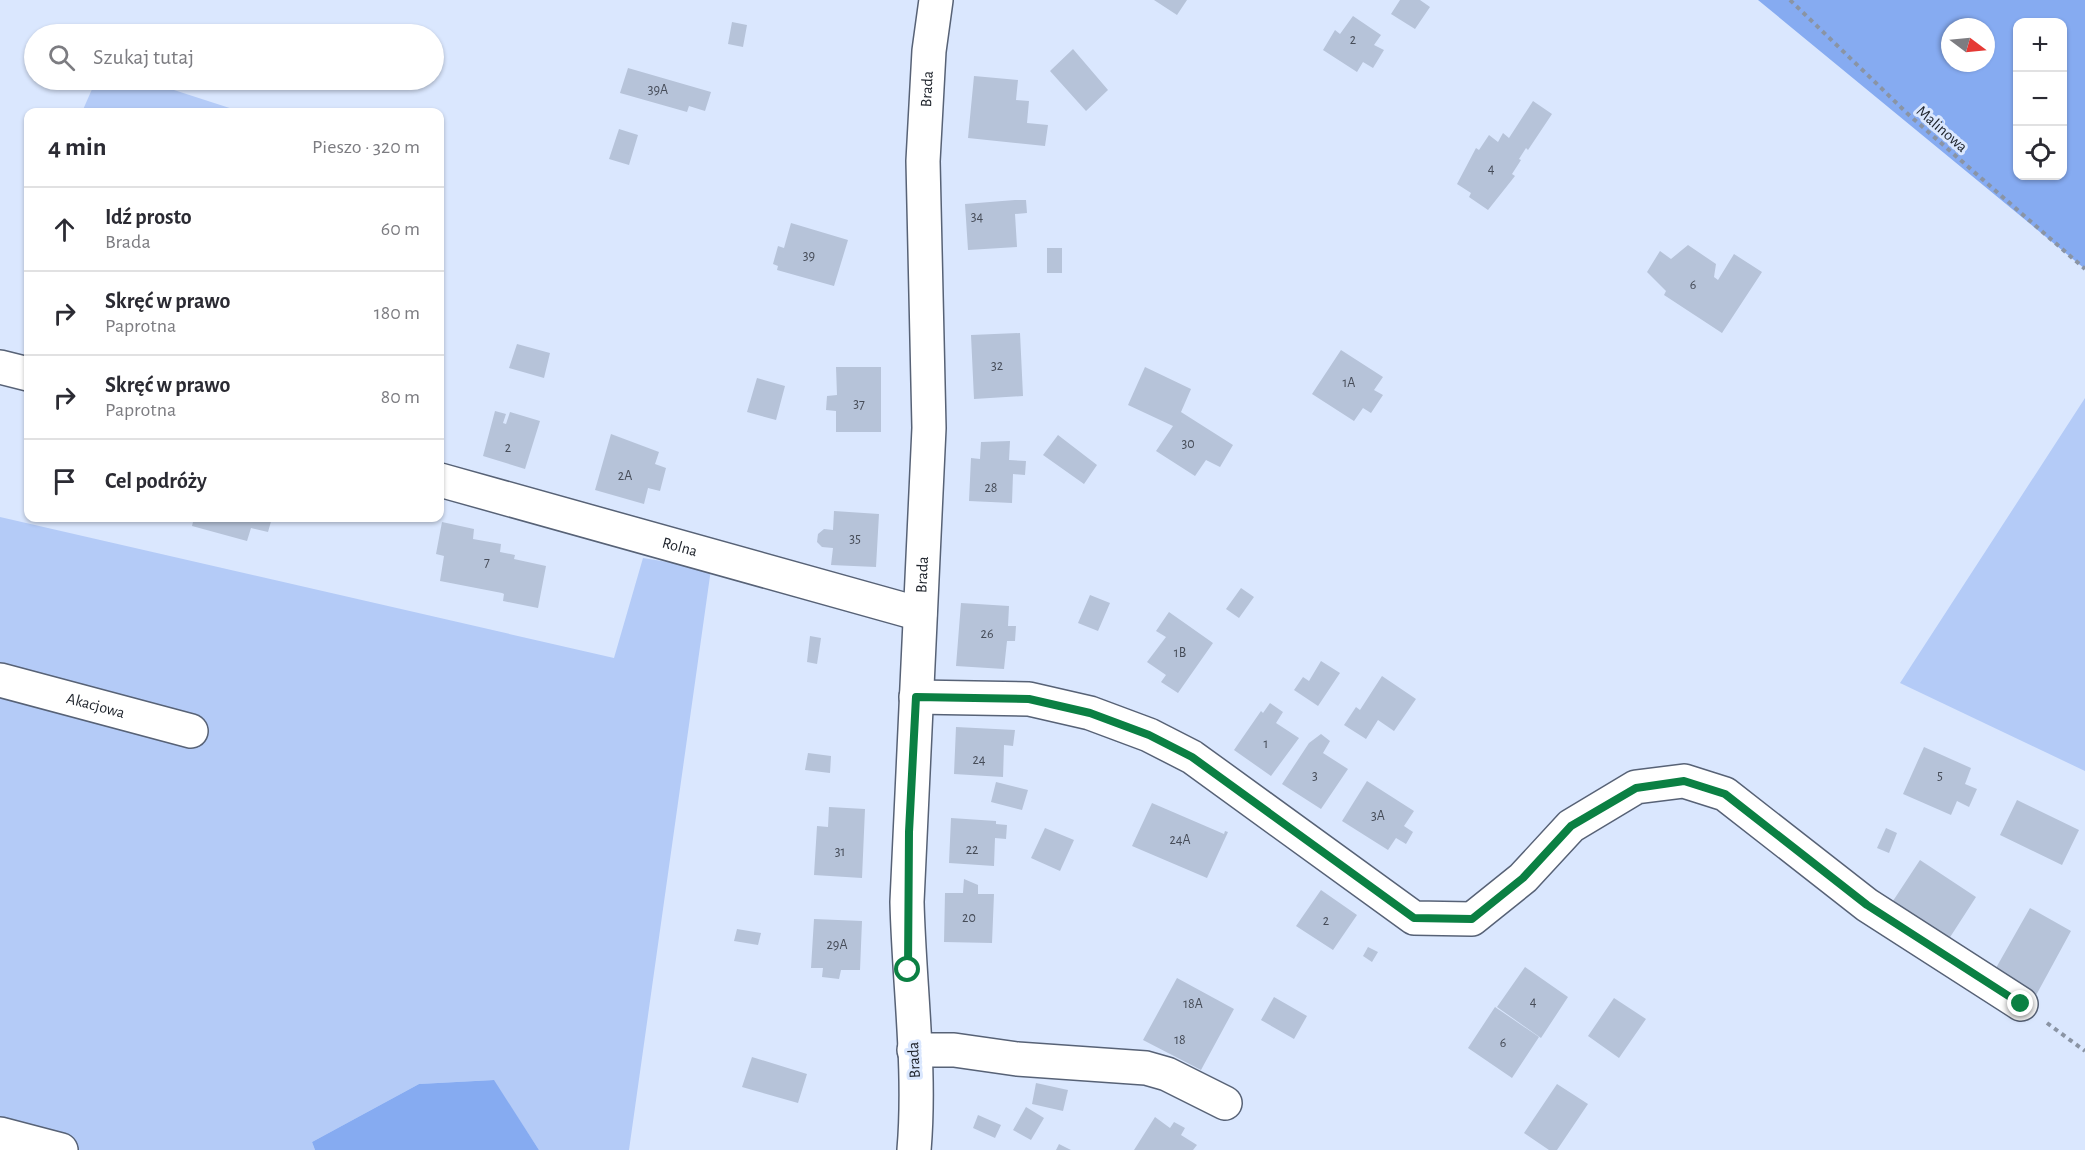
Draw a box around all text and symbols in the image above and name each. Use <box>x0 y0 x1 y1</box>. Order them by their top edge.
north arrow <box>1941 18 1995 72</box>
map controls <box>2013 18 2067 180</box>
button: + <box>2013 18 2067 72</box>
search box <box>24 24 444 90</box>
house number: 2 <box>1350 33 1356 47</box>
icon: search <box>45 41 78 74</box>
text: Szukaj tutaj <box>93 46 194 68</box>
street label: Brada <box>918 70 936 108</box>
button: − <box>2013 72 2067 126</box>
house number: 39A <box>648 83 668 97</box>
street label: Malinowa <box>1914 103 1970 155</box>
button: locate <box>2013 126 2067 180</box>
text: 4 min <box>48 134 107 160</box>
text: Pieszo · 320 m <box>312 137 420 157</box>
house number: 4 <box>1488 162 1495 176</box>
text: Idź prosto <box>105 206 192 228</box>
house number: 34 <box>971 210 984 224</box>
icon: ahead <box>48 213 81 246</box>
text: 60 m <box>381 219 420 239</box>
text: Brada <box>105 232 151 252</box>
house number: 39 <box>803 249 815 263</box>
house number: 6 <box>1690 278 1696 292</box>
text: Skręć w prawo <box>105 290 230 312</box>
icon: right <box>48 297 81 330</box>
text: 180 m <box>374 303 420 323</box>
text: Paprotna <box>105 316 176 336</box>
house number: 32 <box>991 359 1003 373</box>
text: Skręć w prawo <box>105 374 230 396</box>
house number: 1A <box>1343 376 1355 390</box>
icon: right <box>48 381 81 414</box>
text: 80 m <box>381 387 420 407</box>
house number: 37 <box>853 397 865 411</box>
text: Paprotna <box>105 400 176 420</box>
house number: 30 <box>1181 437 1195 451</box>
house number: 2 <box>505 441 511 455</box>
icon: arrive <box>48 465 81 498</box>
house number: 2A <box>618 469 632 483</box>
text: Cel podróży <box>105 470 207 492</box>
house number: 28 <box>984 481 998 495</box>
house number: 35 <box>849 532 861 546</box>
street label: Rolna <box>660 534 699 559</box>
house number: 7 <box>484 555 490 569</box>
street label: Brada <box>913 556 931 593</box>
house number: 26 <box>981 627 993 641</box>
house number: 1B <box>1174 646 1186 660</box>
street label: Akacjowa <box>65 690 127 721</box>
house number: 1 <box>1264 737 1268 751</box>
house number: 24 <box>972 753 986 767</box>
house number: 3 <box>1312 769 1318 783</box>
house number: 5 <box>1937 769 1943 783</box>
house number: 3A <box>1371 809 1385 823</box>
house number: 24A <box>1169 833 1191 847</box>
house number: 22 <box>966 843 978 857</box>
house number: 31 <box>835 845 845 859</box>
house number: 20 <box>962 911 976 925</box>
house number: 2 <box>1323 914 1329 928</box>
house number: 29A <box>826 938 848 952</box>
route start <box>894 956 920 982</box>
route end <box>2007 990 2033 1016</box>
house number: 4 <box>1530 995 1537 1009</box>
house number: 18A <box>1183 997 1203 1011</box>
house number: 18 <box>1174 1033 1186 1047</box>
house number: 6 <box>1500 1036 1506 1050</box>
street label: Brada <box>905 1041 923 1079</box>

